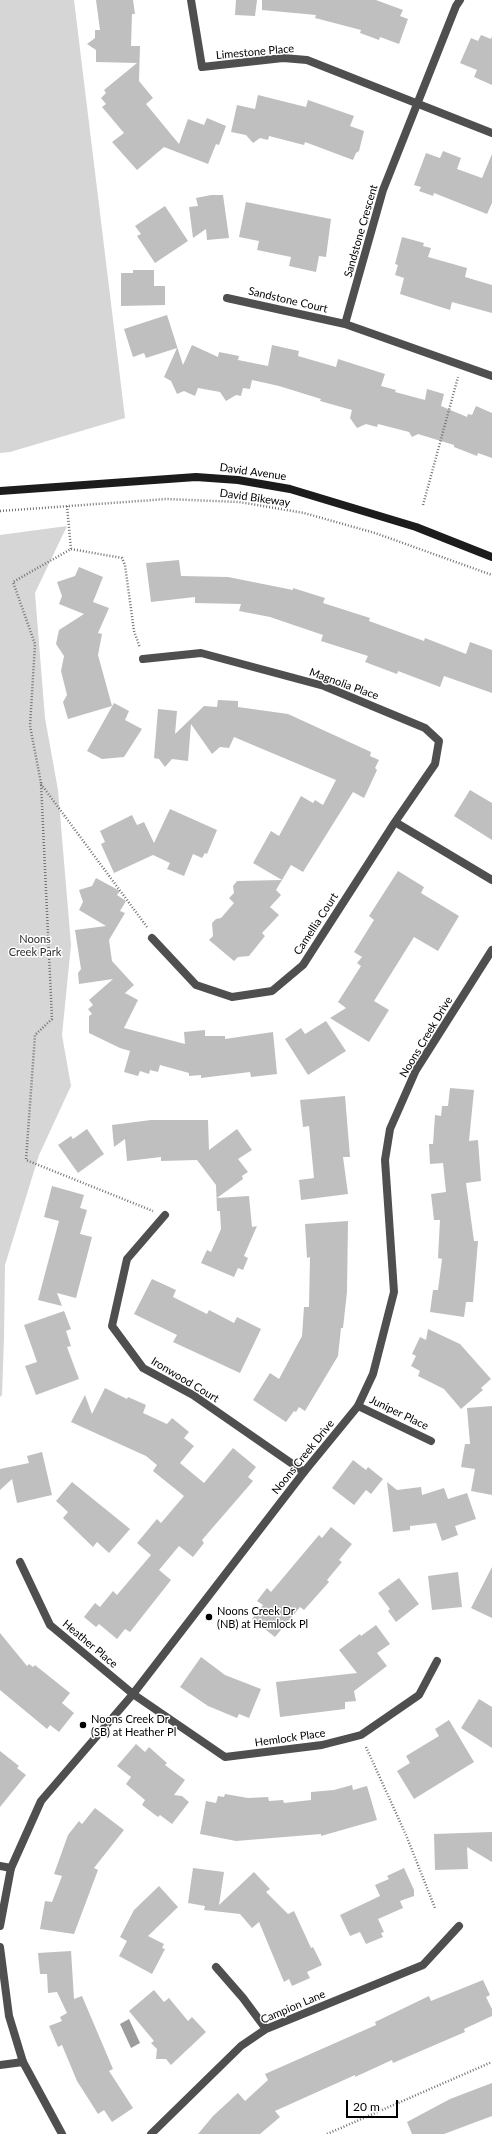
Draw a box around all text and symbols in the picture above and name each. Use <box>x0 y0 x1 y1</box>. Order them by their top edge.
street label: Limestone Place <box>215 42 295 62</box>
street label: Sandstone Crescent <box>341 183 381 279</box>
street label: Sandstone Court <box>247 284 329 316</box>
street label: David Avenue <box>219 461 287 483</box>
street label: David Bikeway <box>219 487 291 509</box>
street label: Magnolia Place <box>308 665 380 703</box>
street label: Camellia Court <box>291 890 341 958</box>
park label: Noons Creek Park <box>9 932 61 958</box>
street label: Noons Creek Drive <box>397 994 455 1080</box>
street label: Ironwood Court <box>149 1355 221 1405</box>
street label: Juniper Place <box>367 1393 431 1433</box>
street label: Noons Creek Drive <box>269 1417 337 1497</box>
place label: Noons Creek Dr (NB) at Hemlock Pl <box>217 1604 308 1630</box>
marker: Noons Creek Dr (NB) at Hemlock Pl <box>204 1612 214 1622</box>
street label: Heather Place <box>60 1617 120 1671</box>
place label: Noons Creek Dr (SB) at Heather Pl <box>91 1712 176 1738</box>
marker: Noons Creek Dr (SB) at Heather Pl <box>78 1720 88 1730</box>
street label: Hemlock Place <box>254 1727 326 1749</box>
street label: Campion Lane <box>259 1987 327 2027</box>
scale bar <box>348 2092 400 2118</box>
text: 20 m <box>353 2099 380 2114</box>

